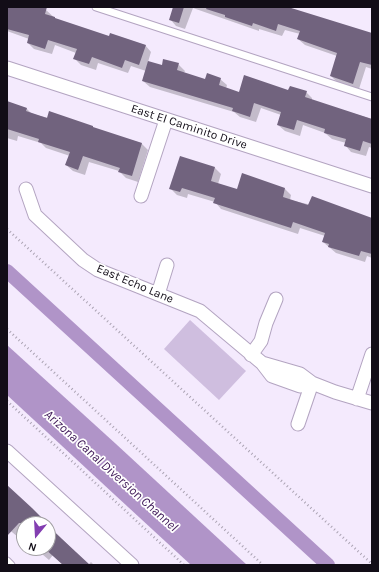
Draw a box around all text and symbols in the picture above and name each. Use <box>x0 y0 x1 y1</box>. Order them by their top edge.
street label: East El Caminito Drive <box>129 101 249 153</box>
street label: East Echo Lane <box>94 261 176 307</box>
water label: Arizona Canal Diversion Channel <box>41 407 181 535</box>
north arrow <box>16 516 56 556</box>
text: N <box>27 540 38 554</box>

